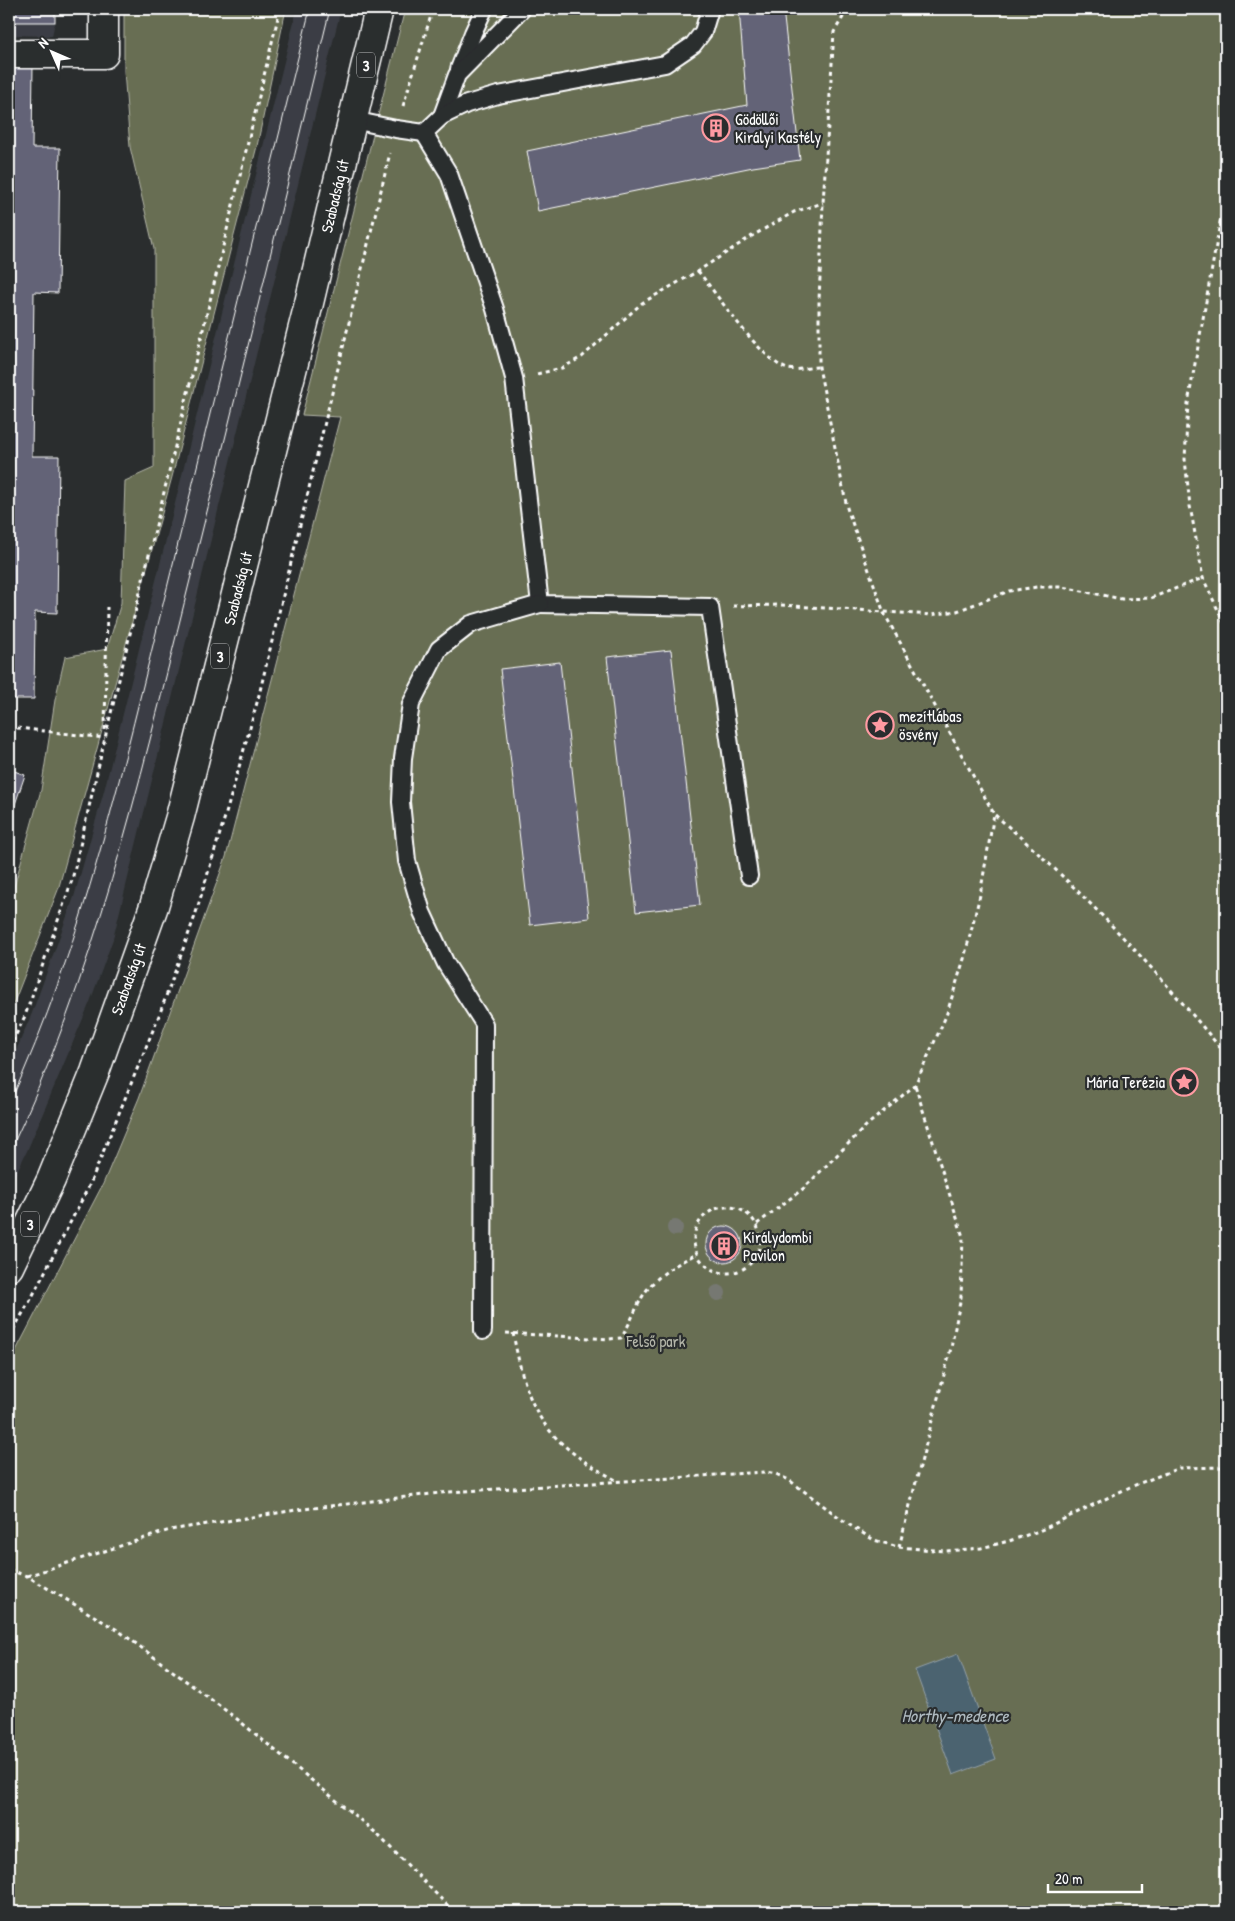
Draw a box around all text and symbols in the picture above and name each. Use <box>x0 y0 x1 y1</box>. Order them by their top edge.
north arrow <box>28 28 78 78</box>
text: N <box>33 33 52 52</box>
road number: 3 <box>357 52 375 78</box>
place label: Gödöllői Királyi Kastély <box>735 108 822 148</box>
building icon: Gödöllői Királyi Kastély <box>701 113 731 143</box>
street label: Szabadság út <box>315 157 354 235</box>
street label: Szabadság út <box>218 549 257 627</box>
road number: 3 <box>211 644 229 668</box>
place label: mezítlábas ösvény <box>899 705 962 745</box>
place icon: mezítlábas ösvény <box>865 710 895 740</box>
street label: Szabadság út <box>105 940 151 1018</box>
place icon: Mária Terézia <box>1169 1067 1199 1097</box>
place label: Mária Terézia <box>1086 1071 1165 1093</box>
road number: 3 <box>21 1212 39 1236</box>
place label: Királydombi Pavilon <box>743 1226 812 1266</box>
building icon: Királydombi Pavilon <box>709 1231 739 1261</box>
park label: Felső park <box>626 1330 686 1352</box>
water label: Horthy-medence <box>901 1703 1009 1728</box>
scale bar <box>1048 1861 1141 1893</box>
text: 20 m <box>1055 1868 1082 1889</box>

